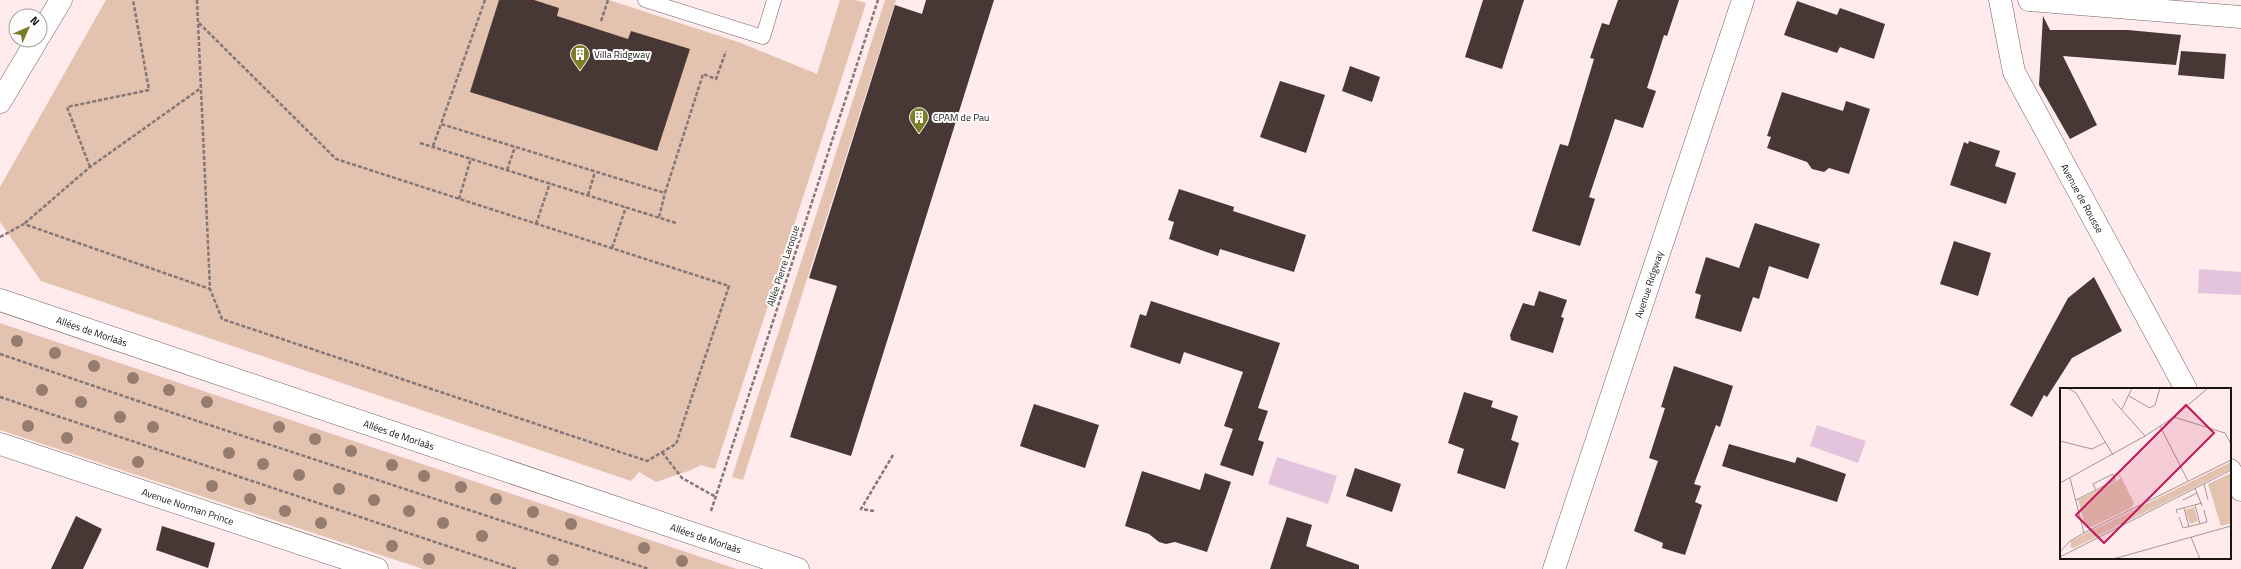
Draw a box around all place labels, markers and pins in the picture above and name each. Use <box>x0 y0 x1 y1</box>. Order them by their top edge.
building icon: Villa Ridgway <box>569 43 591 71</box>
place label: Villa Ridgway <box>594 47 650 62</box>
building icon: CPAM de Pau <box>908 106 930 134</box>
place label: CPAM de Pau <box>933 110 989 125</box>

